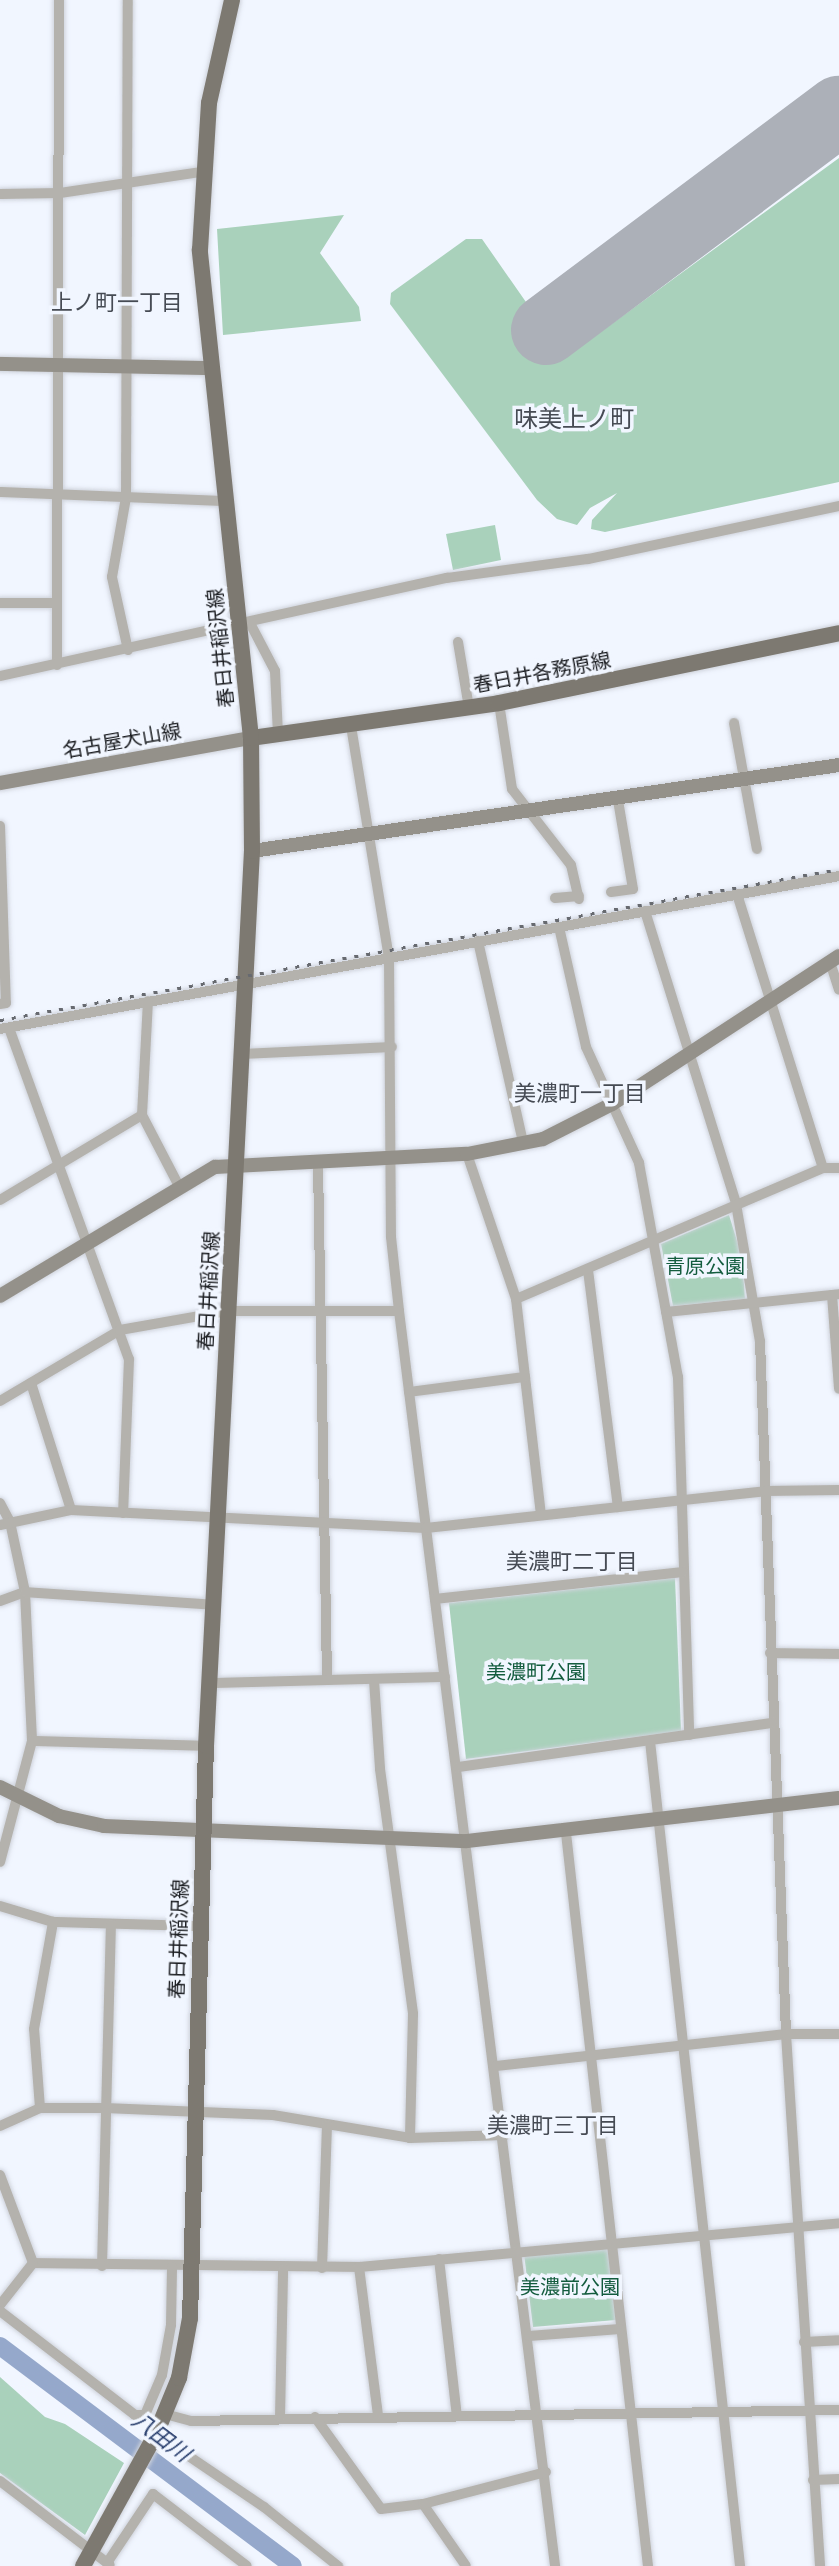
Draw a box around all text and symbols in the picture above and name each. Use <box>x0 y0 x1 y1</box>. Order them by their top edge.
district label: 上ノ町一丁目 <box>51 290 183 316</box>
district label: 味美上ノ町 <box>514 406 634 434</box>
street label: 春日井稲沢線 <box>203 587 239 709</box>
street label: 春日井各務原線 <box>471 648 613 698</box>
street label: 名古屋犬山線 <box>61 719 183 763</box>
district label: 美濃町一丁目 <box>514 1081 646 1107</box>
street label: 春日井稲沢線 <box>194 1230 224 1352</box>
park label: 青原公園 <box>665 1254 745 1278</box>
district label: 美濃町二丁目 <box>506 1549 638 1575</box>
park label: 美濃町公園 <box>486 1660 586 1684</box>
street label: 春日井稲沢線 <box>165 1879 193 1999</box>
district label: 美濃町三丁目 <box>487 2113 619 2139</box>
park label: 美濃前公園 <box>520 2275 620 2299</box>
water label: 八田川 <box>127 2407 195 2467</box>

